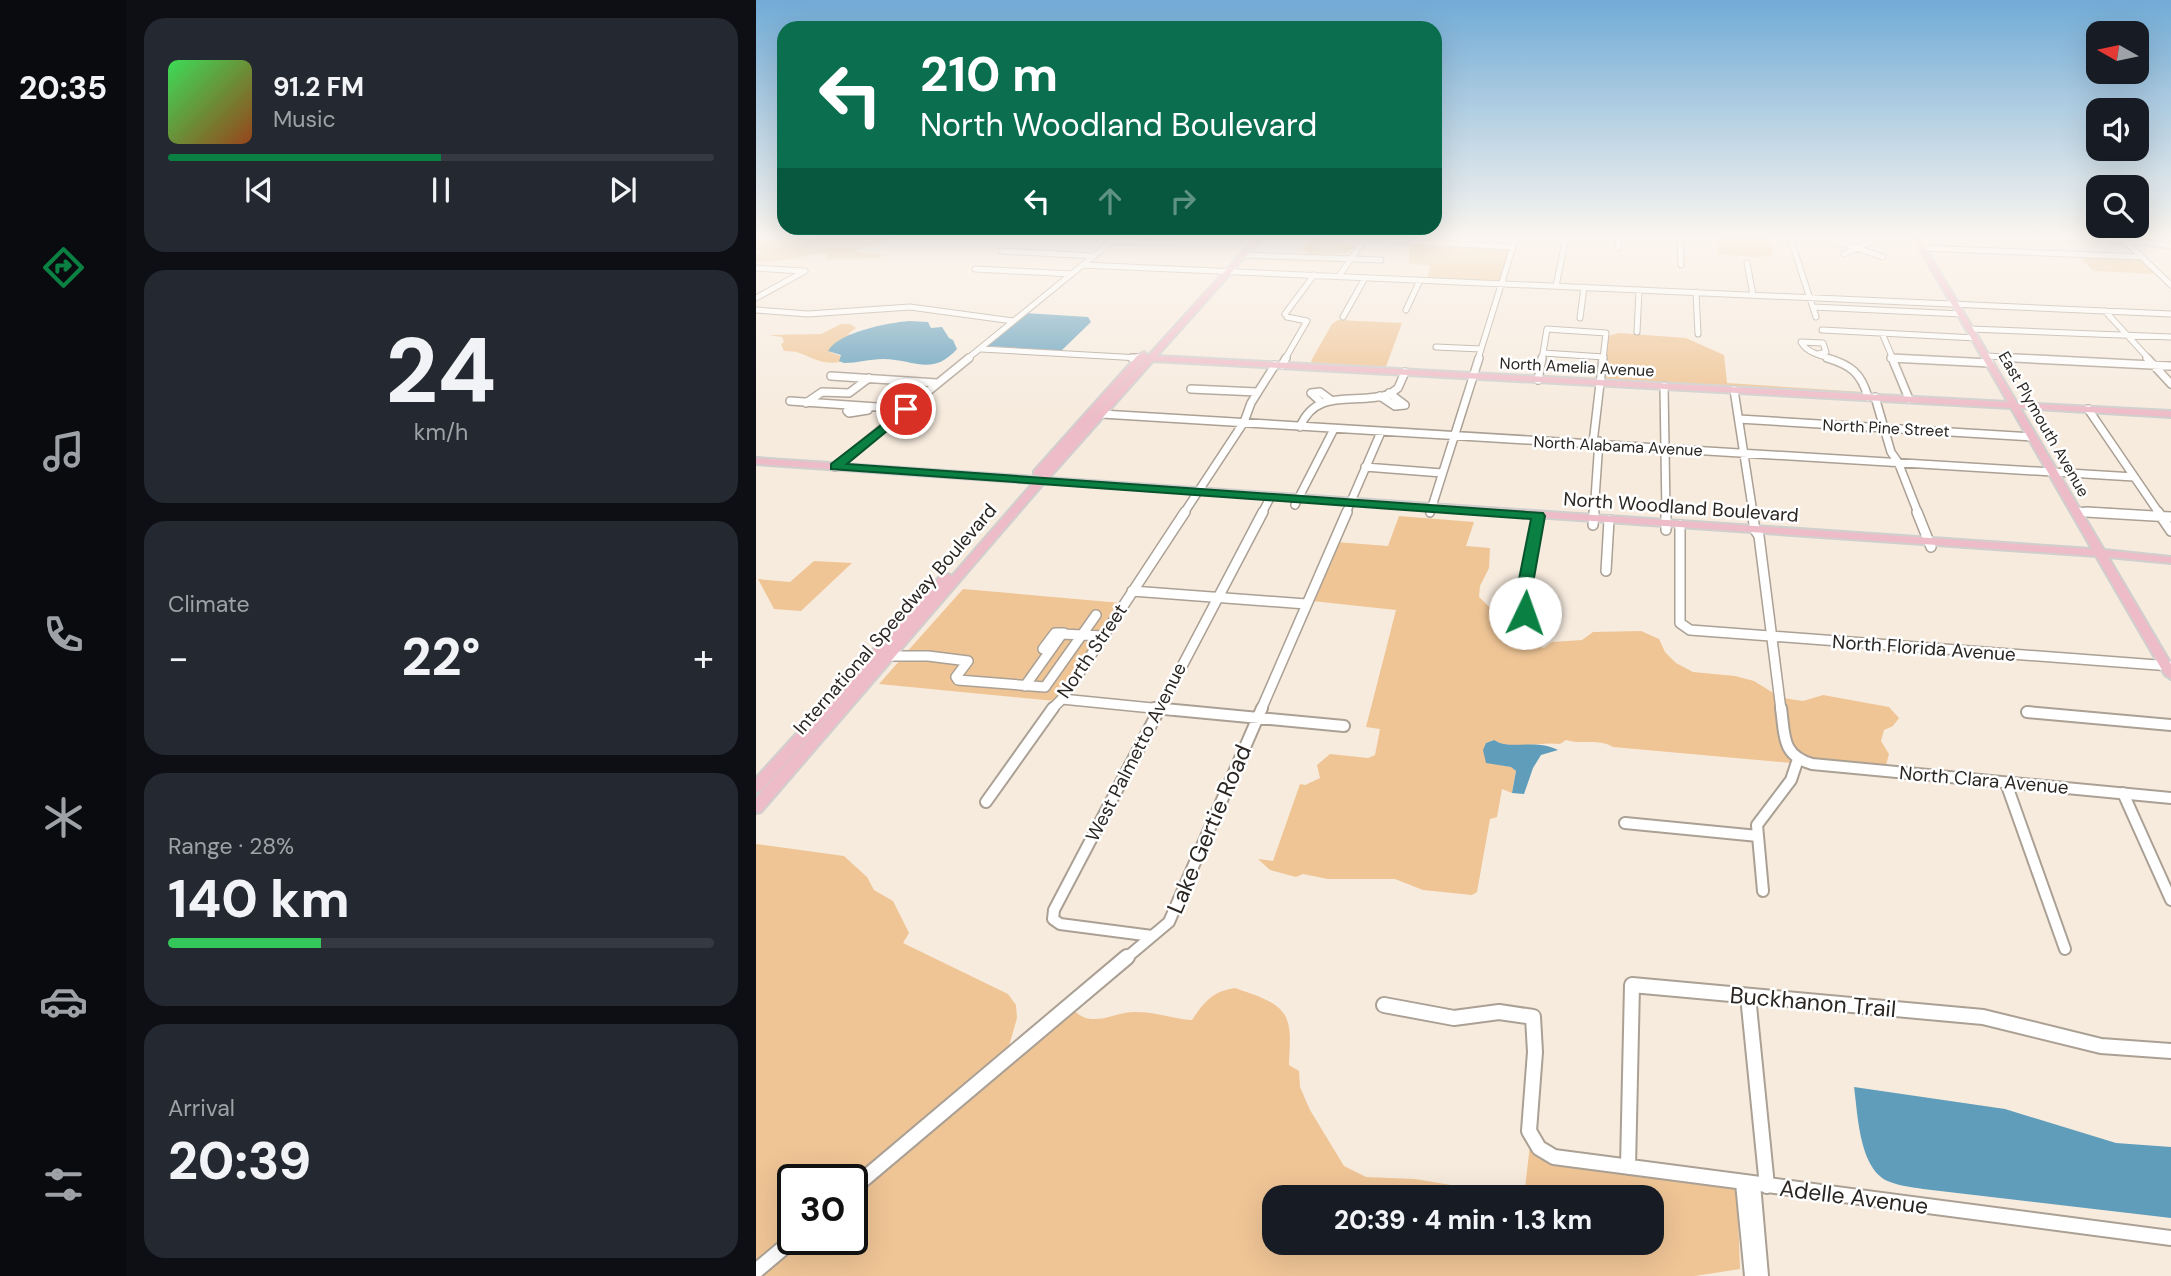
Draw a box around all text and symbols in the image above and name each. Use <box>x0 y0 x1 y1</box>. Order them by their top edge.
north arrow <box>2086 21 2149 84</box>
map controls <box>2086 21 2149 238</box>
text: 210 m <box>920 42 1058 106</box>
icon: left <box>805 49 896 140</box>
text: 20:35 <box>19 67 107 109</box>
text: 91.2 FM <box>273 70 364 104</box>
button: sound <box>2086 98 2149 161</box>
text: Music <box>273 104 336 134</box>
text: North Woodland Boulevard <box>920 104 1317 146</box>
icon: previous <box>240 171 278 209</box>
icon: pause <box>422 171 460 209</box>
icon: next <box>604 171 642 209</box>
button: search <box>2086 175 2149 238</box>
icon: left <box>1018 182 1056 220</box>
icon: ahead <box>1091 182 1129 220</box>
icon: right <box>1164 182 1202 220</box>
icon: directions <box>39 243 88 292</box>
text: 24 <box>385 312 497 430</box>
street label: East Plymouth Avenue <box>1994 347 2094 501</box>
street label: North Amelia Avenue <box>1499 352 1655 382</box>
pin <box>876 379 936 439</box>
icon: arrive <box>887 390 925 428</box>
street label: North Pine Street <box>1822 414 1950 442</box>
text: km/h <box>414 417 468 447</box>
icon: music <box>39 427 88 476</box>
street label: North Alabama Avenue <box>1533 431 1703 461</box>
street label: North Woodland Boulevard <box>1562 486 1800 528</box>
street label: International Speedway Boulevard <box>788 498 1002 740</box>
position arrow <box>1488 576 1562 650</box>
text: Climate <box>168 589 250 619</box>
street label: North Street <box>1051 599 1133 703</box>
icon: phone <box>39 610 88 659</box>
text: 22° <box>401 623 481 691</box>
street label: North Florida Avenue <box>1831 629 2017 667</box>
text: − <box>168 633 189 683</box>
text: + <box>693 633 714 683</box>
street label: West Palmetto Avenue <box>1080 658 1192 846</box>
street label: Lake Gertie Road <box>1160 740 1258 918</box>
street label: North Clara Avenue <box>1898 760 2070 800</box>
icon: climate <box>39 793 88 842</box>
text: Range · 28% <box>168 831 294 861</box>
text: 140 km <box>168 865 350 933</box>
icon: car <box>39 977 88 1026</box>
street label: Buckhanon Trail <box>1729 980 1897 1024</box>
text: Arrival <box>168 1093 235 1123</box>
text: 20:39 <box>168 1127 311 1195</box>
icon: filters <box>39 1160 88 1209</box>
speed limit sign: 30 <box>777 1164 868 1255</box>
street label: Adelle Avenue <box>1778 1173 1930 1221</box>
text: 20:39 · 4 min · 1.3 km <box>1334 1203 1592 1237</box>

